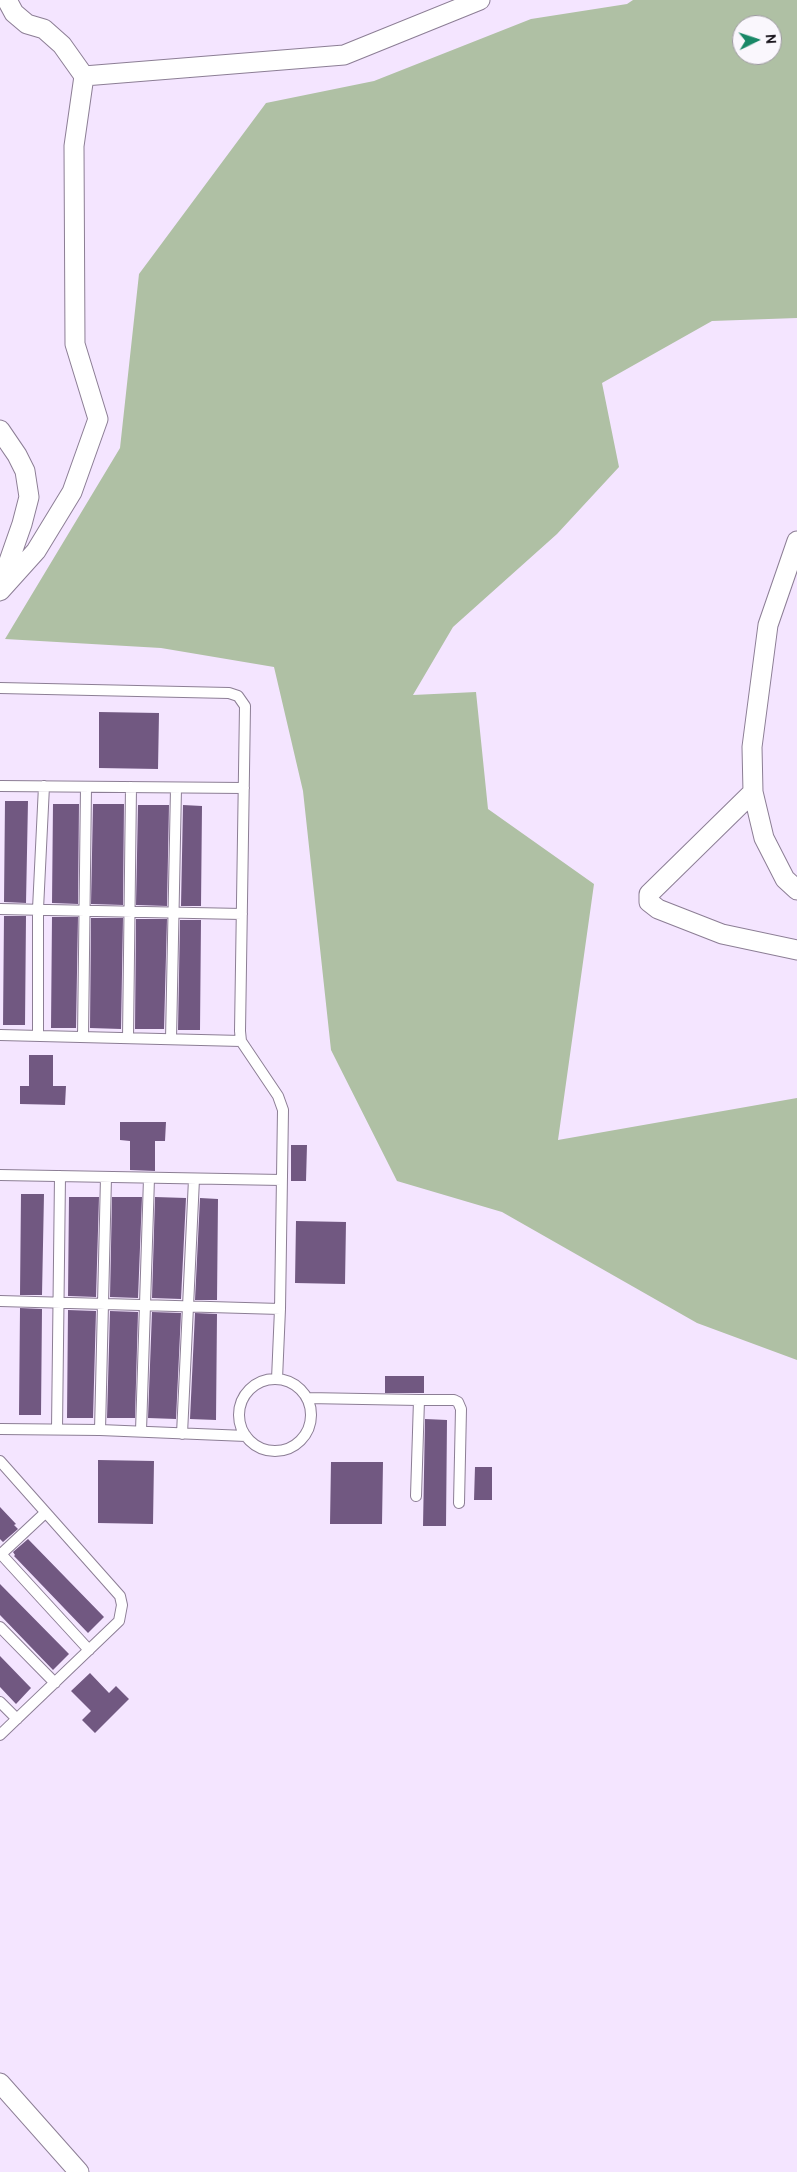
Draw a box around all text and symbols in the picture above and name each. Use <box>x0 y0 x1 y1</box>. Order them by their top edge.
north arrow <box>732 15 782 65</box>
text: N <box>762 33 780 45</box>

